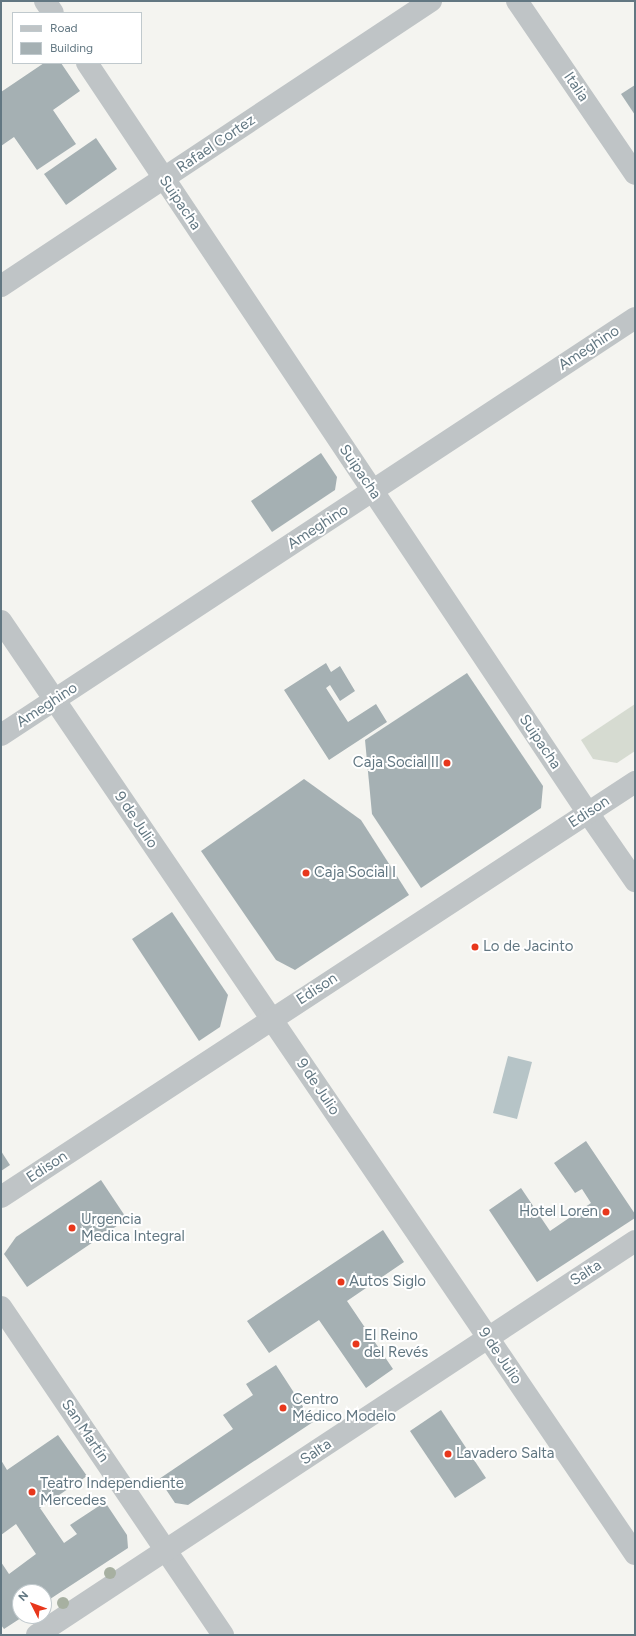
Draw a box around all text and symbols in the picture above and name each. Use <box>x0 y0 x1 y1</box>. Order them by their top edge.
legend <box>12 12 142 64</box>
text: Road <box>50 21 78 35</box>
text: Building <box>50 41 93 55</box>
street label: Italia <box>560 69 592 105</box>
street label: Rafael Cortez <box>173 111 259 177</box>
street label: Suipacha <box>155 172 205 234</box>
street label: Ameghino <box>555 322 623 374</box>
street label: Suipacha <box>335 441 385 503</box>
street label: Ameghino <box>284 501 352 553</box>
street label: Ameghino <box>13 679 81 731</box>
street label: Suipacha <box>515 711 565 773</box>
place label: Caja Social II <box>353 754 439 772</box>
marker: Caja Social II <box>442 758 452 768</box>
street label: 9 de Julio <box>111 788 161 852</box>
street label: Edison <box>565 792 613 832</box>
place label: Caja Social I <box>314 864 396 882</box>
marker: Caja Social I <box>301 868 311 878</box>
place label: Lo de Jacinto <box>483 938 574 956</box>
marker: Lo de Jacinto <box>470 942 480 952</box>
street label: Edison <box>293 969 341 1009</box>
street label: 9 de Julio <box>293 1055 343 1119</box>
street label: Edison <box>23 1147 71 1187</box>
place label: Hotel Loren <box>519 1203 598 1221</box>
marker: Hotel Loren <box>601 1207 611 1217</box>
place label: Urgencia Medica Integral <box>81 1210 185 1245</box>
marker: Urgencia Medica Integral <box>66 1222 78 1234</box>
street label: Salta <box>567 1256 605 1290</box>
place label: Autos Siglo <box>349 1273 426 1291</box>
marker: Autos Siglo <box>336 1277 346 1287</box>
street label: 9 de Julio <box>475 1324 525 1388</box>
place label: El Reino del Revés <box>364 1326 428 1361</box>
marker: El Reino del Revés <box>351 1339 361 1349</box>
place label: Centro Médico Modelo <box>292 1390 396 1425</box>
street label: San Martín <box>57 1396 113 1466</box>
marker: Centro Médico Modelo <box>277 1402 289 1414</box>
street label: Salta <box>297 1435 335 1469</box>
place label: Lavadero Salta <box>456 1445 555 1463</box>
marker: Lavadero Salta <box>443 1449 453 1459</box>
place label: Teatro Independiente Mercedes <box>40 1474 184 1509</box>
marker: Teatro Independiente Mercedes <box>27 1487 37 1497</box>
north arrow <box>12 1584 52 1624</box>
text: N <box>16 1589 31 1604</box>

